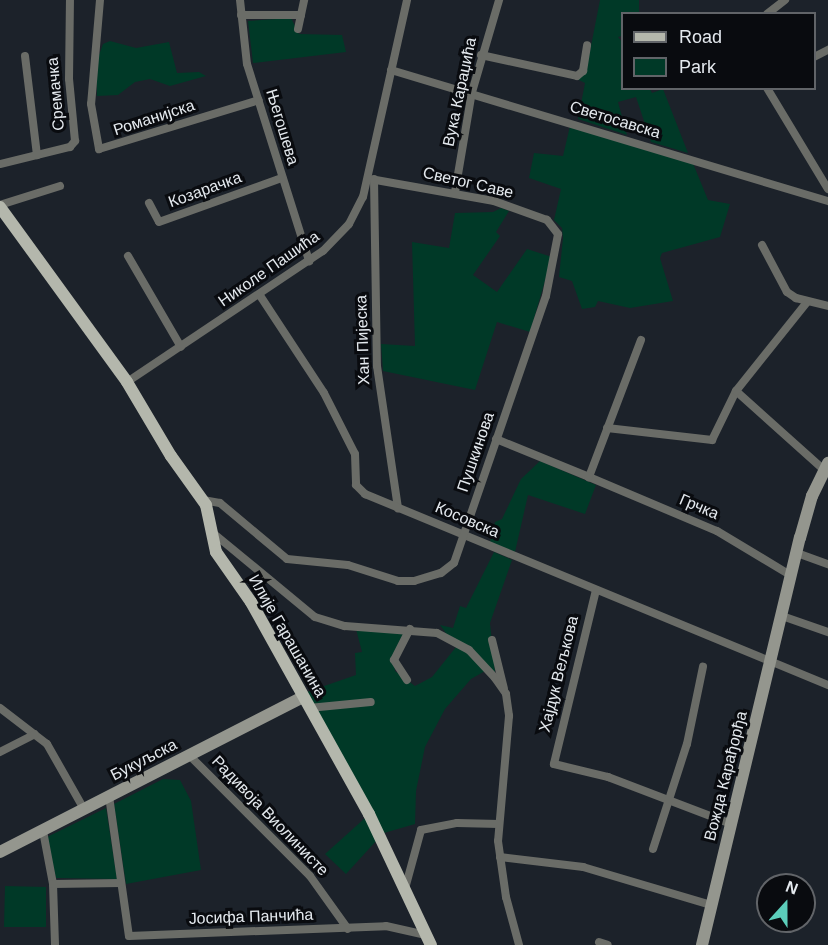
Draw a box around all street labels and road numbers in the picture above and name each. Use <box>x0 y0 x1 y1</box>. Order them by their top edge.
street label: Вука Караџића <box>439 36 481 148</box>
street label: Сремачка <box>43 57 69 131</box>
street label: Његошева <box>261 87 303 167</box>
street label: Романијска <box>111 96 197 140</box>
street label: Светосавска <box>567 97 663 143</box>
street label: Светог Саве <box>421 163 515 203</box>
street label: Козарачка <box>166 168 244 212</box>
street label: Николе Пашића <box>215 227 323 311</box>
street label: Хан Пијеска <box>352 295 374 385</box>
street label: Пушкинова <box>453 410 499 494</box>
street label: Грчка <box>676 490 722 524</box>
street label: Косовска <box>432 498 502 542</box>
street label: Илије Гарашанина <box>244 571 330 701</box>
street label: Хајдук Вељкова <box>535 614 583 734</box>
street label: Вожда Карађорђа <box>701 709 751 843</box>
street label: Букуљска <box>108 735 180 785</box>
street label: Радивоја Виолинисте <box>208 752 332 880</box>
street label: Јосифа Панчића <box>188 905 314 929</box>

